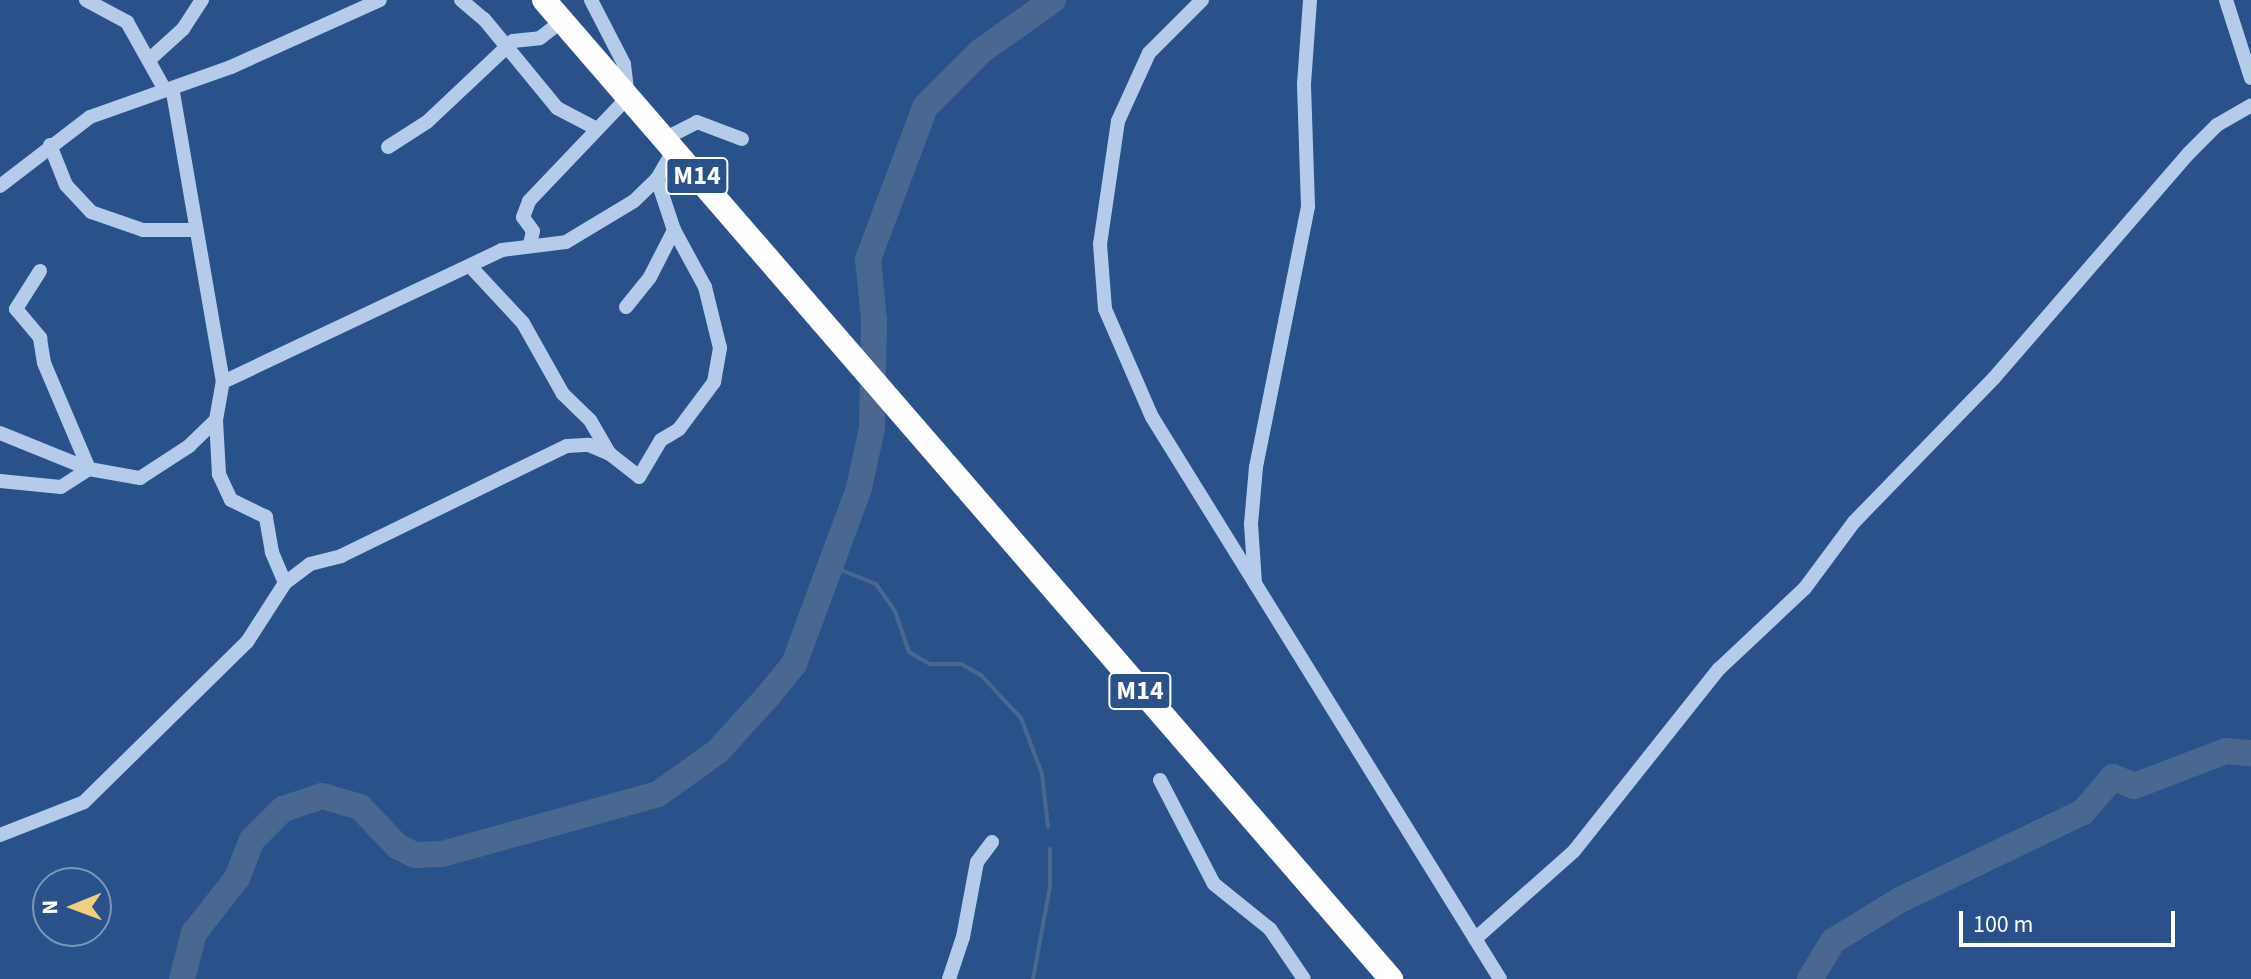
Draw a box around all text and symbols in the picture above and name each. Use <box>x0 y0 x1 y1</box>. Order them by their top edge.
road number: M14 <box>665 154 729 198</box>
road number: M14 <box>1108 669 1172 713</box>
north arrow <box>32 867 112 947</box>
scale bar <box>1963 895 2179 945</box>
text: N <box>34 900 66 915</box>
text: 100 m <box>1973 907 2033 942</box>

